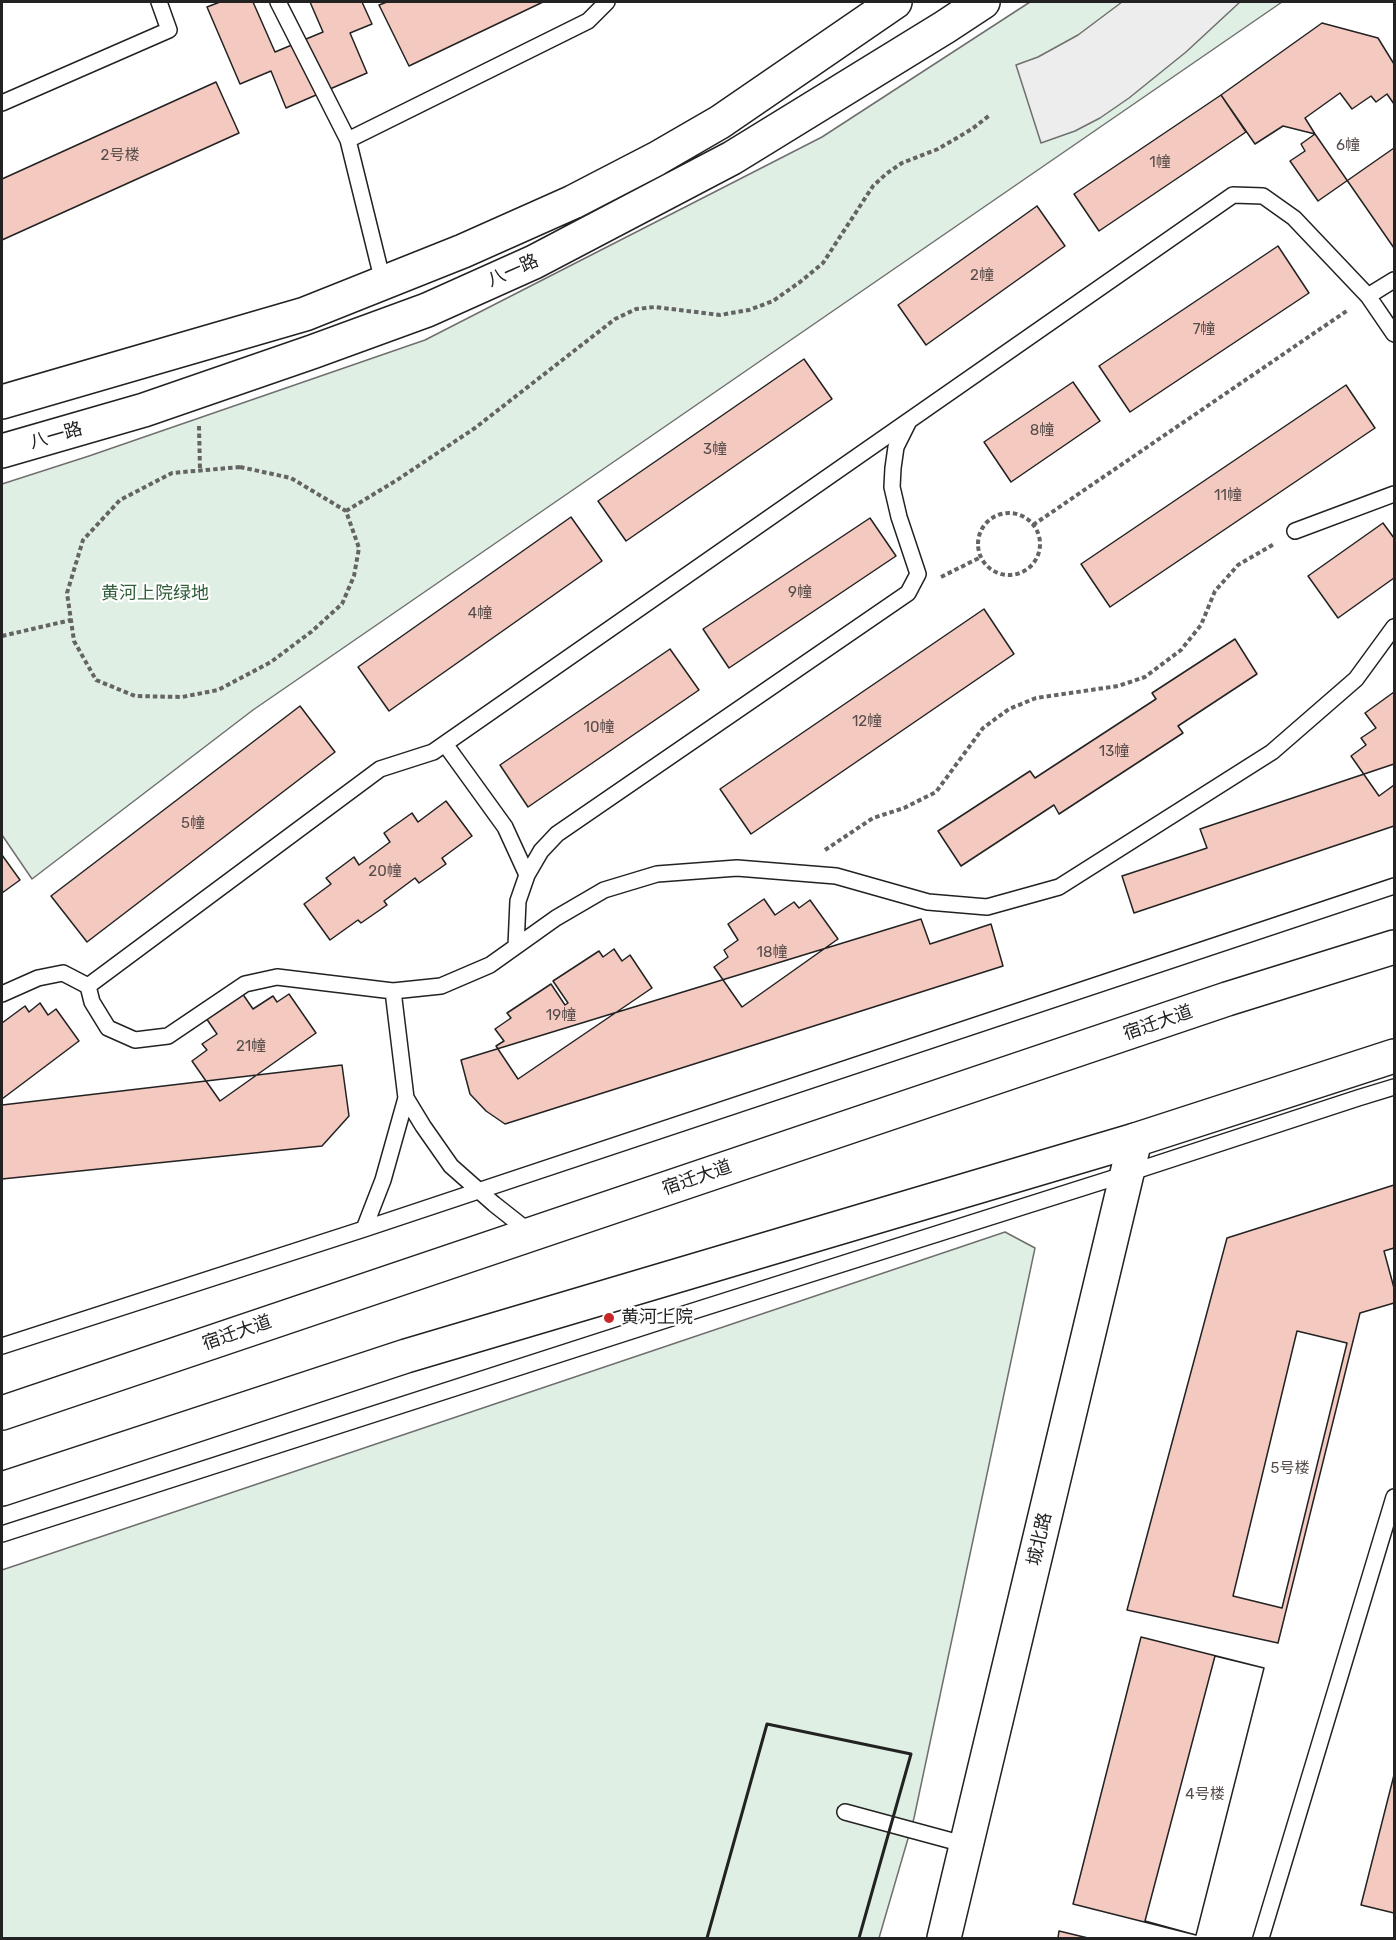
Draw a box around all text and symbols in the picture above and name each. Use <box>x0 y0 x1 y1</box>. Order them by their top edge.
house number: 6幢 <box>1336 137 1360 155</box>
house number: 2号楼 <box>101 147 139 165</box>
house number: 1幢 <box>1149 154 1171 172</box>
street label: 八一路 <box>484 250 542 292</box>
house number: 2幢 <box>970 267 994 285</box>
house number: 7幢 <box>1193 321 1215 339</box>
street label: 八一路 <box>27 418 85 454</box>
house number: 8幢 <box>1030 422 1054 440</box>
house number: 3幢 <box>703 441 727 459</box>
house number: 11幢 <box>1214 487 1242 505</box>
park label: 黄河上院绿地 <box>101 583 209 605</box>
house number: 9幢 <box>788 584 812 602</box>
house number: 4幢 <box>468 605 492 623</box>
house number: 12幢 <box>852 713 882 731</box>
house number: 10幢 <box>584 719 614 737</box>
house number: 13幢 <box>1099 743 1129 761</box>
house number: 5幢 <box>181 815 205 833</box>
house number: 20幢 <box>368 863 402 881</box>
house number: 18幢 <box>757 944 787 962</box>
street label: 宿迁大道 <box>1120 1001 1196 1045</box>
house number: 19幢 <box>546 1007 576 1025</box>
house number: 21幢 <box>236 1038 266 1056</box>
street label: 宿迁大道 <box>659 1156 735 1200</box>
place label: 黄河上院 <box>621 1307 693 1329</box>
street label: 宿迁大道 <box>199 1311 275 1355</box>
marker: 黄河上院 <box>602 1311 616 1325</box>
house number: 5号楼 <box>1271 1460 1309 1478</box>
street label: 城北路 <box>1023 1510 1057 1568</box>
house number: 4号楼 <box>1185 1786 1225 1804</box>

